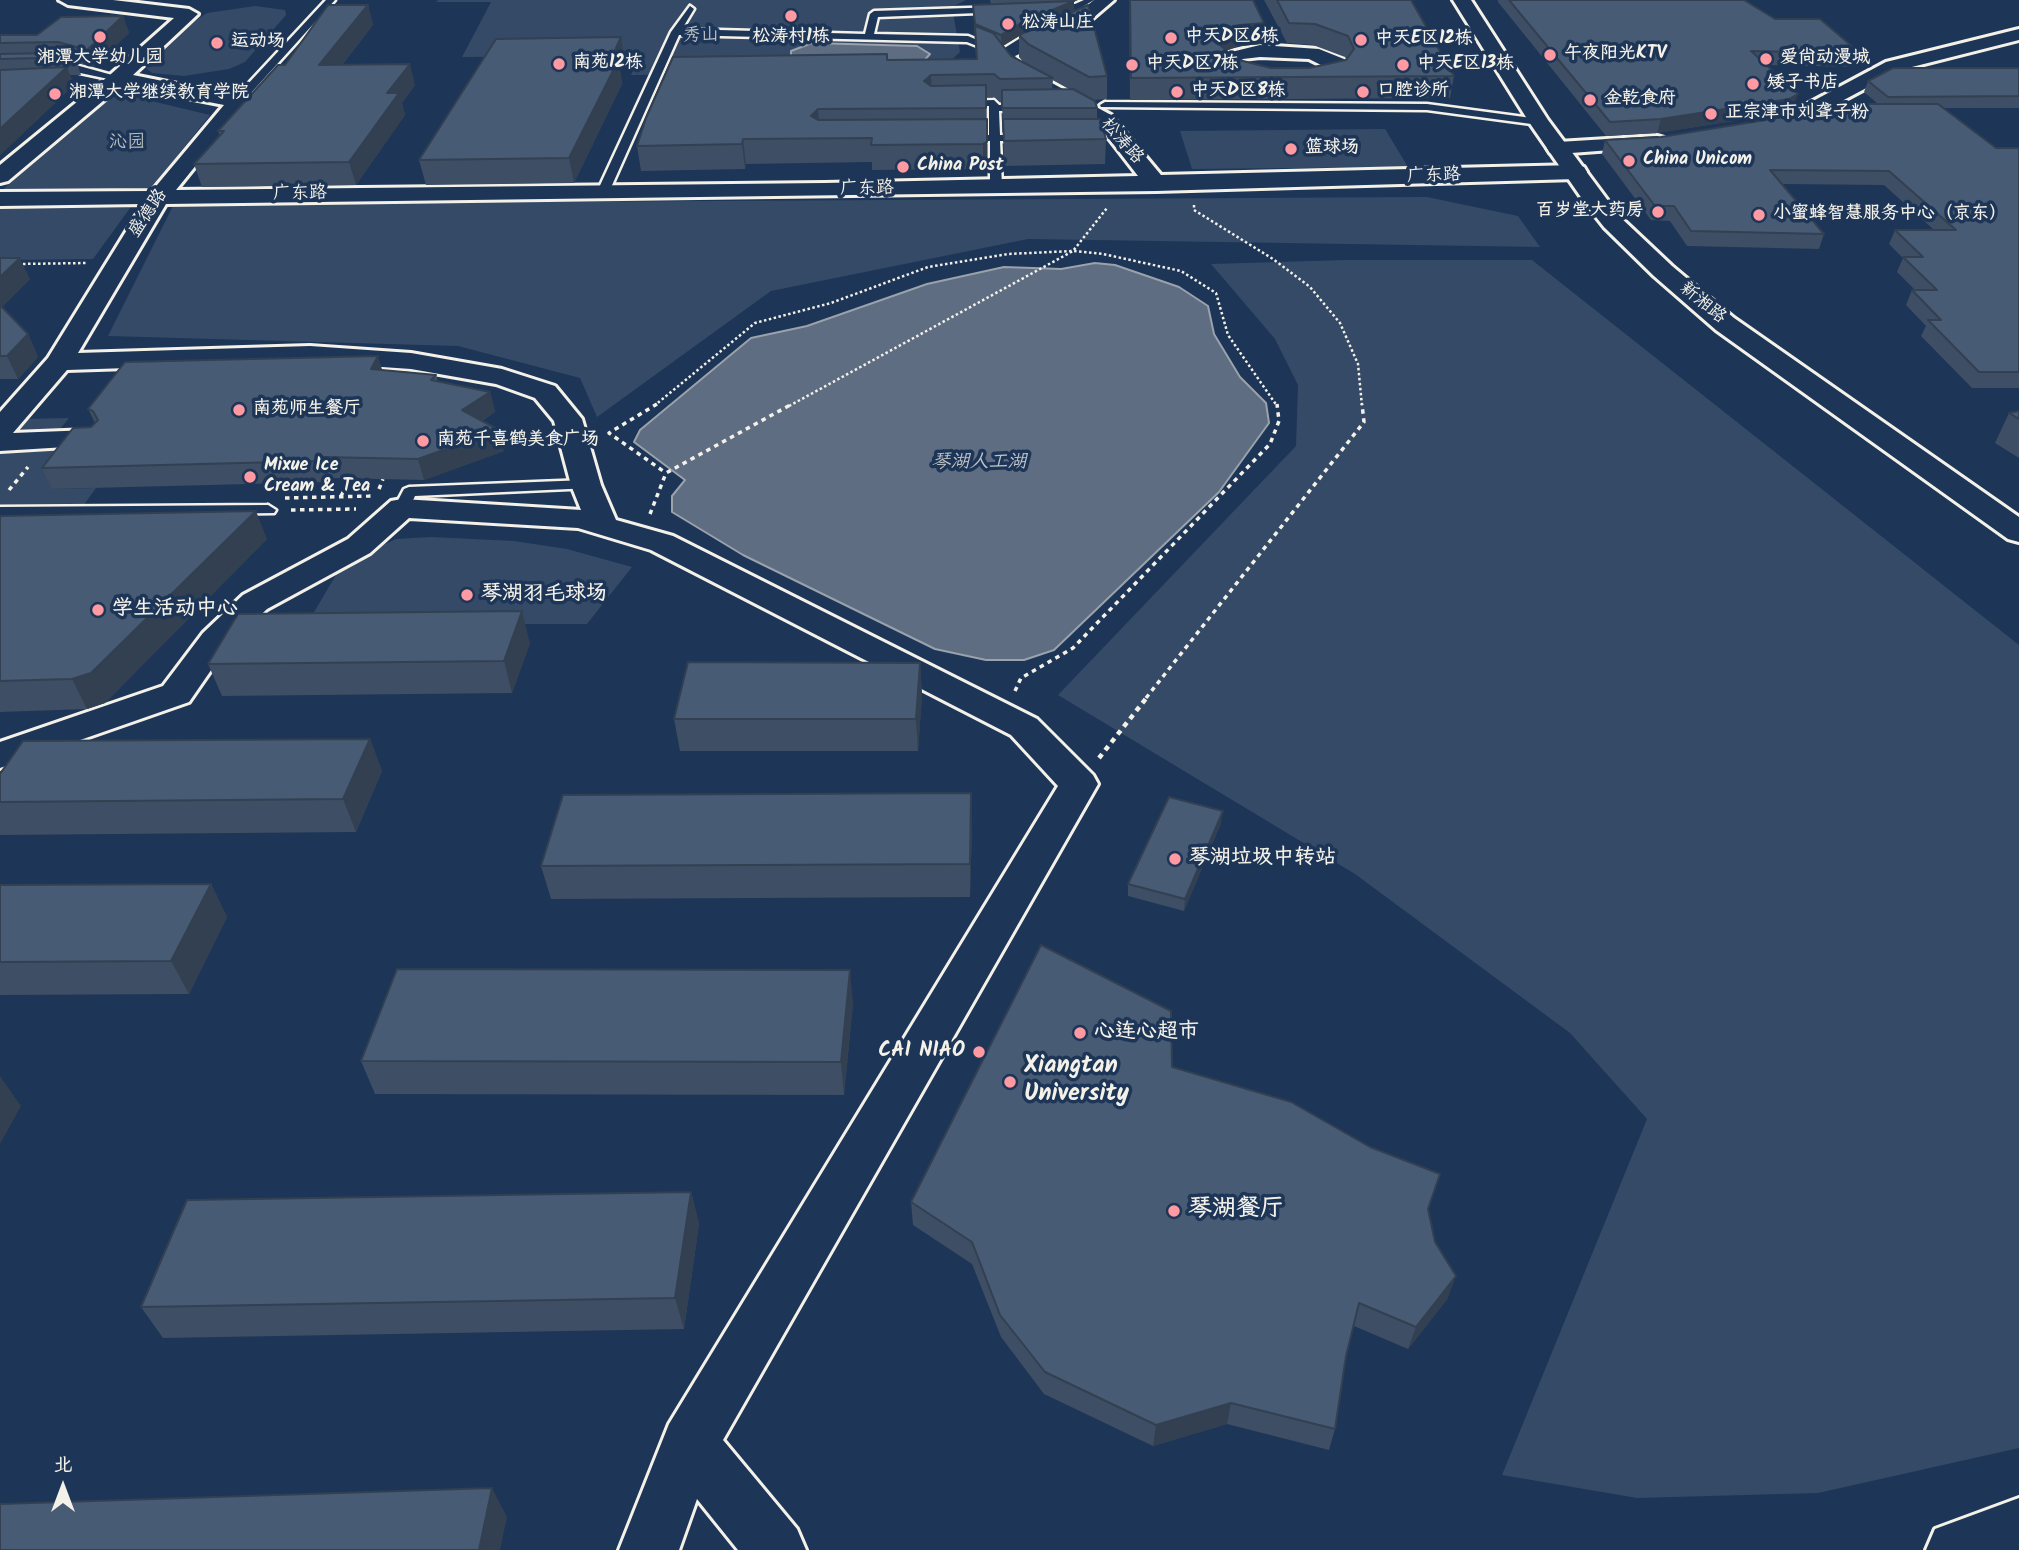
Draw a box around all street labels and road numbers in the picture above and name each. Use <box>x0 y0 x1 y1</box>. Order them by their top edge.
street label: 松涛路 <box>1095 115 1147 169</box>
street label: 广东路 <box>1407 165 1461 189</box>
street label: 广东路 <box>840 179 894 201</box>
street label: 广东路 <box>273 184 327 206</box>
street label: 盛德路 <box>125 186 173 242</box>
street label: 新湘路 <box>1674 279 1730 329</box>

